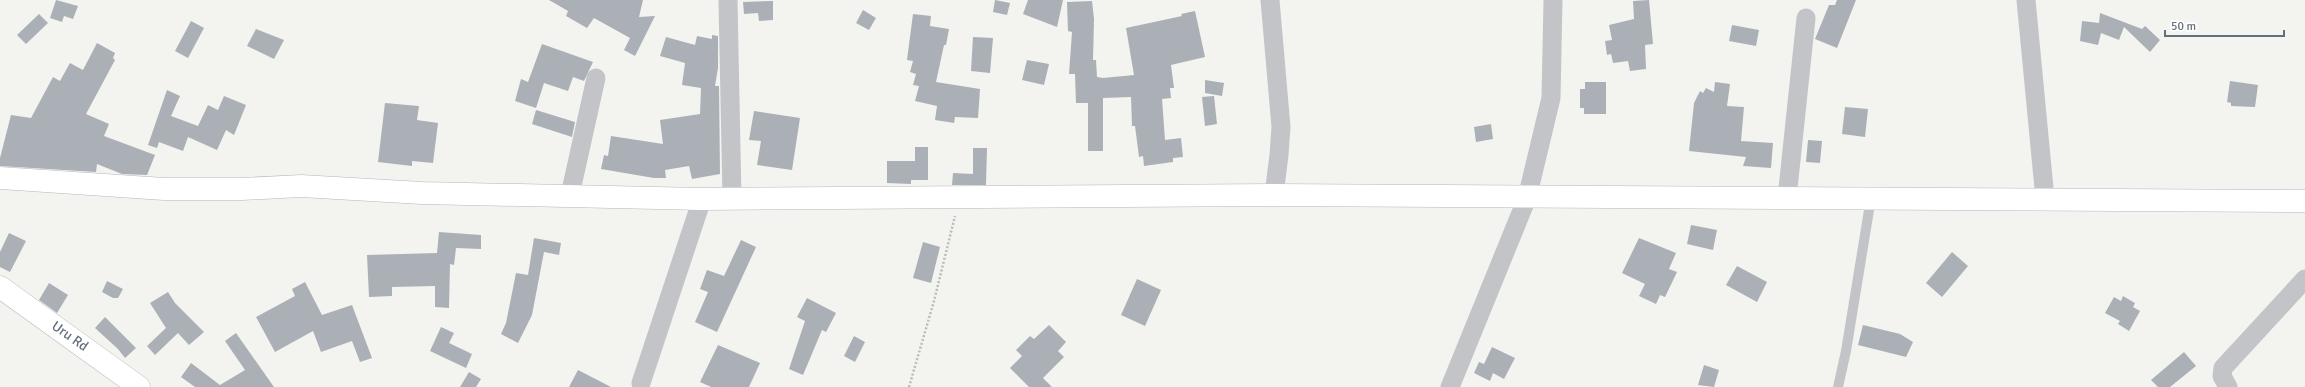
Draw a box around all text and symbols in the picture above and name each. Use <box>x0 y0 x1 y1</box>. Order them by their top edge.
scale bar <box>2165 12 2284 38</box>
text: 50 m <box>2171 19 2196 34</box>
street label: Uru Rd <box>48 317 92 355</box>

